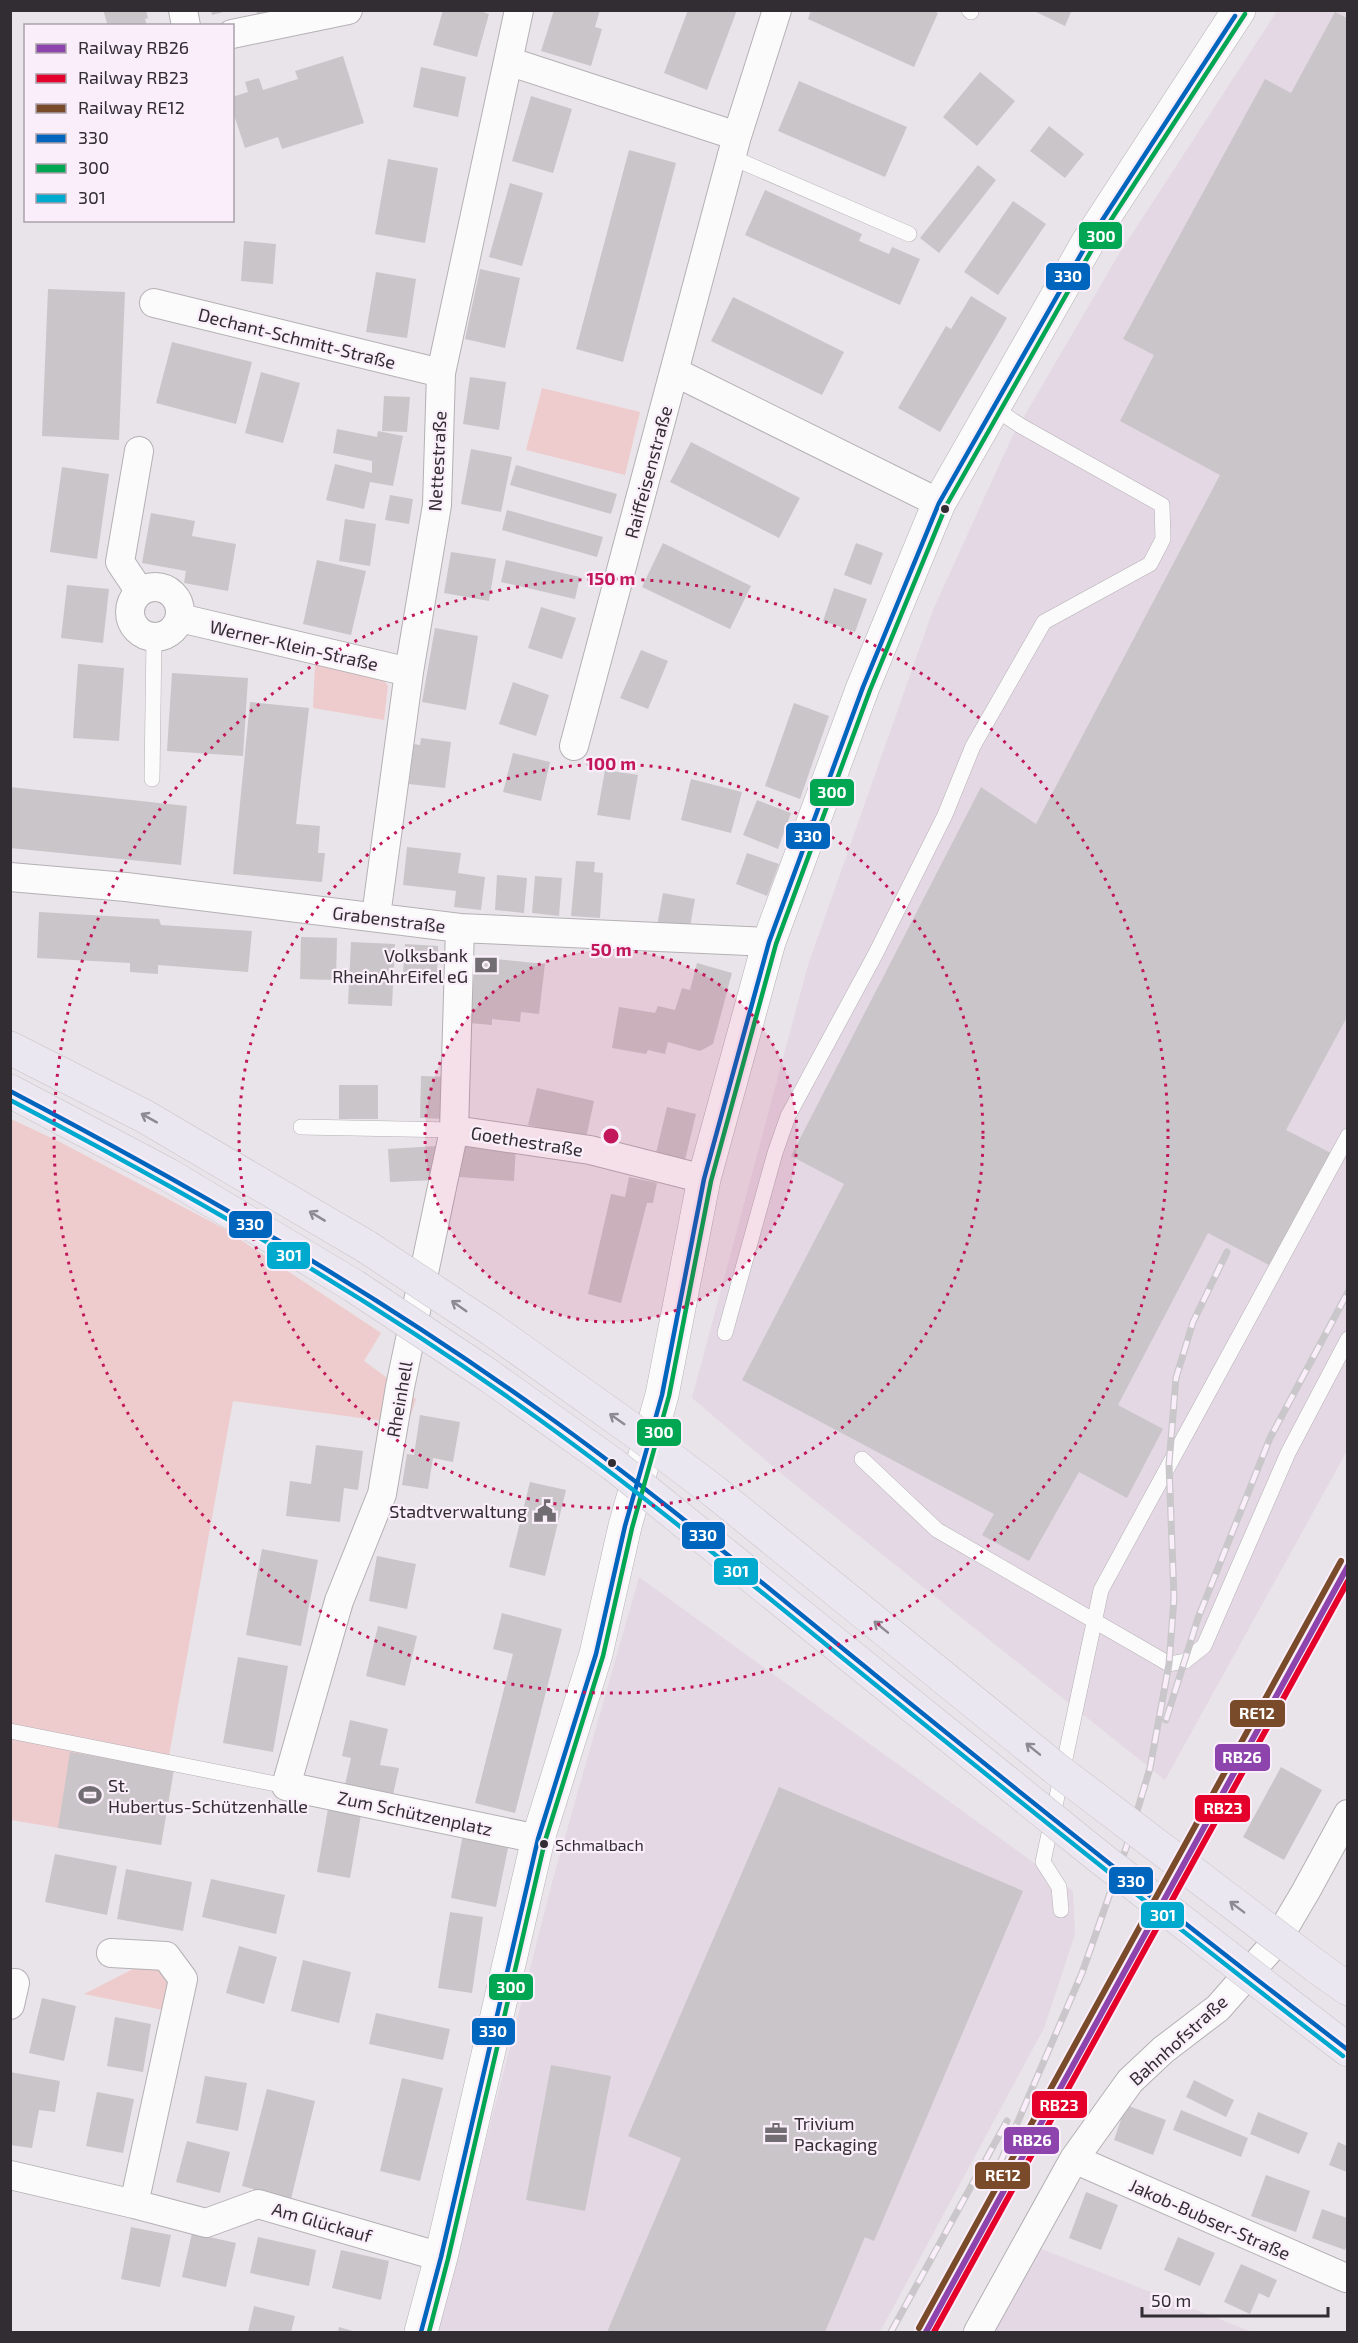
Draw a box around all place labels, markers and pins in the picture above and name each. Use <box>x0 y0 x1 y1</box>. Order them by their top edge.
unlabelled marker <box>939 503 951 515</box>
place label: Volksbank RheinAhrEifel eG <box>332 944 468 987</box>
bank icon: Volksbank RheinAhrEifel eG <box>473 952 499 978</box>
centre of rings <box>601 1126 621 1146</box>
unlabelled marker <box>606 1457 618 1469</box>
public building icon: Stadtverwaltung <box>532 1498 558 1524</box>
place label: Stadtverwaltung <box>389 1500 527 1522</box>
place label: St. Hubertus-Schützenhalle <box>108 1774 308 1817</box>
sports icon: St. Hubertus-Schützenhalle <box>77 1782 103 1808</box>
place label: Schmalbach <box>555 1835 644 1854</box>
marker: Schmalbach <box>538 1838 550 1850</box>
place label: Trivium Packaging <box>794 2112 877 2155</box>
office icon: Trivium Packaging <box>763 2120 789 2146</box>

